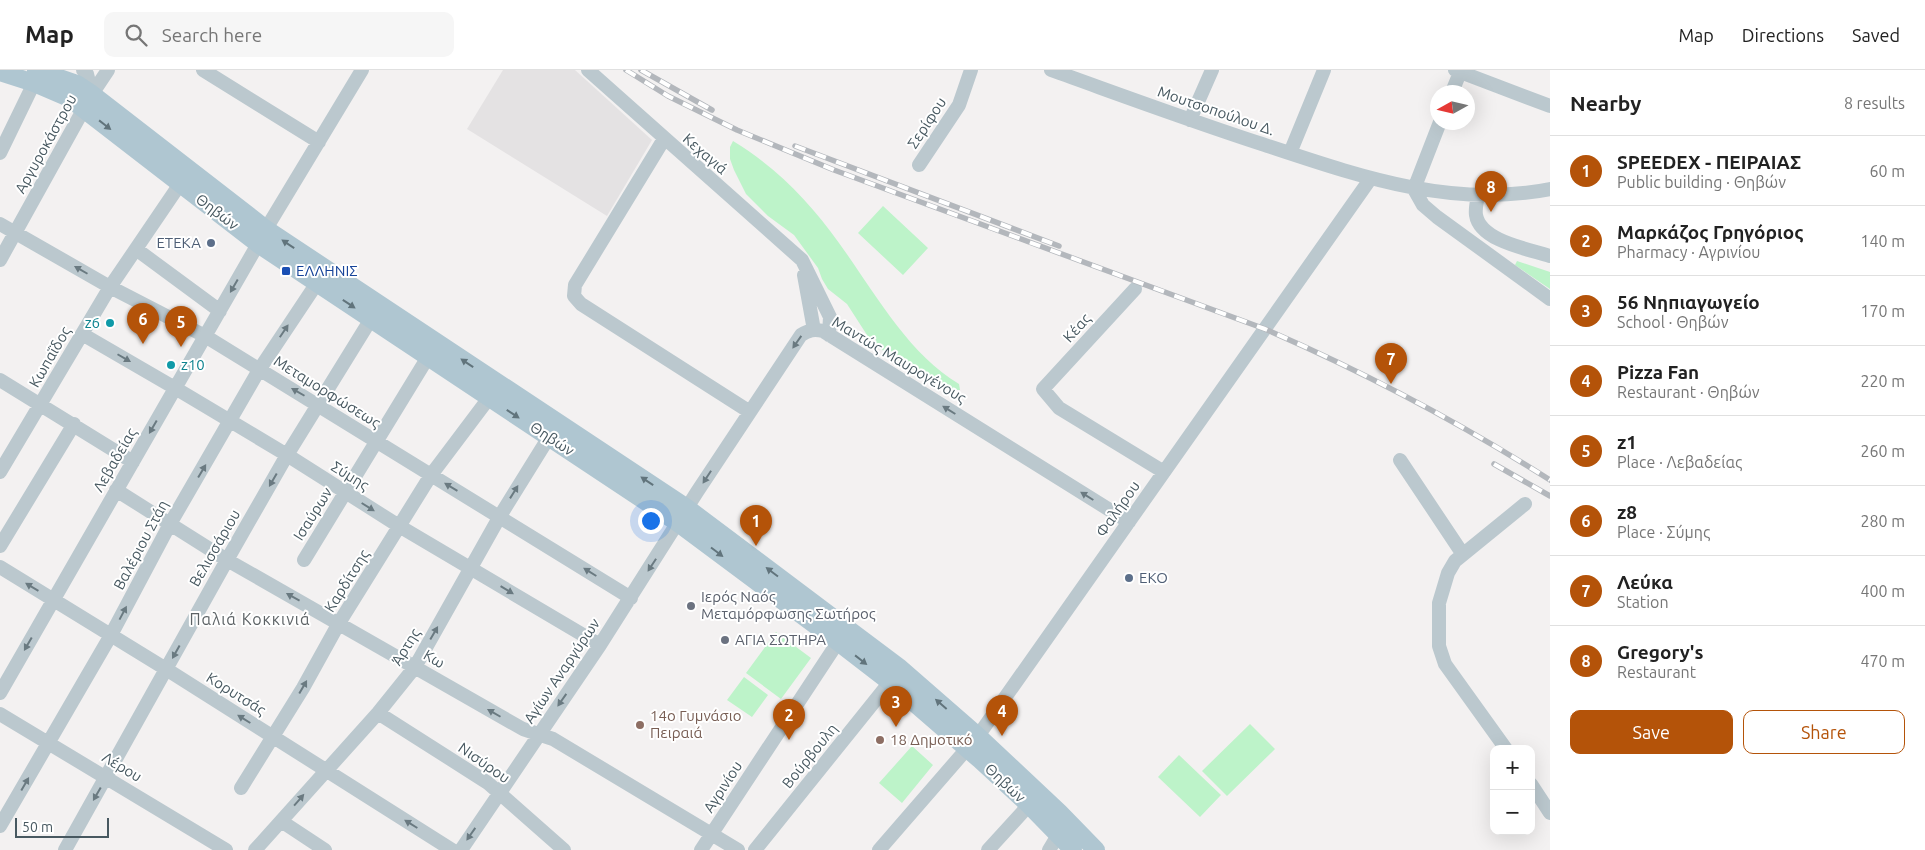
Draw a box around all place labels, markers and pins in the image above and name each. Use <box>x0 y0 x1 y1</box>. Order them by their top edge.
pin: 8 <box>1475 171 1507 212</box>
place label: ΕΤΕΚΑ <box>156 234 201 251</box>
marker: ΕΤΕΚΑ <box>205 237 217 249</box>
place label: ΕΛΛΗΝΙΣ <box>296 262 358 279</box>
marker: ΕΛΛΗΝΙΣ <box>280 265 292 277</box>
pin: 6 <box>127 303 159 344</box>
pin: 5 <box>165 306 197 347</box>
place label: z6 <box>85 314 100 331</box>
marker: z6 <box>104 317 116 329</box>
pin: 7 <box>1375 343 1407 384</box>
place label: z10 <box>181 356 205 373</box>
marker: z10 <box>165 359 177 371</box>
pin: 1 <box>740 505 772 546</box>
place label: EKO <box>1139 569 1168 586</box>
marker: EKO <box>1123 572 1135 584</box>
place label: Ιερός Ναός Μεταμόρφωσης Σωτήρος <box>701 588 876 622</box>
marker: Ιερός Ναός Μεταμόρφωσης Σωτήρος <box>685 600 697 612</box>
place label: ΑΓΙΑ ΣΩΤΗΡΑ <box>735 631 826 648</box>
marker: ΑΓΙΑ ΣΩΤΗΡΑ <box>719 634 731 646</box>
pin: 3 <box>880 686 912 727</box>
pin: 4 <box>986 695 1018 736</box>
pin: 2 <box>773 699 805 740</box>
place label: 14ο Γυμνάσιο Πειραιά <box>650 707 741 741</box>
marker: 14ο Γυμνάσιο Πειραιά <box>634 719 646 731</box>
place label: 18 Δημοτικό <box>890 731 972 748</box>
marker: 18 Δημοτικό <box>874 734 886 746</box>

